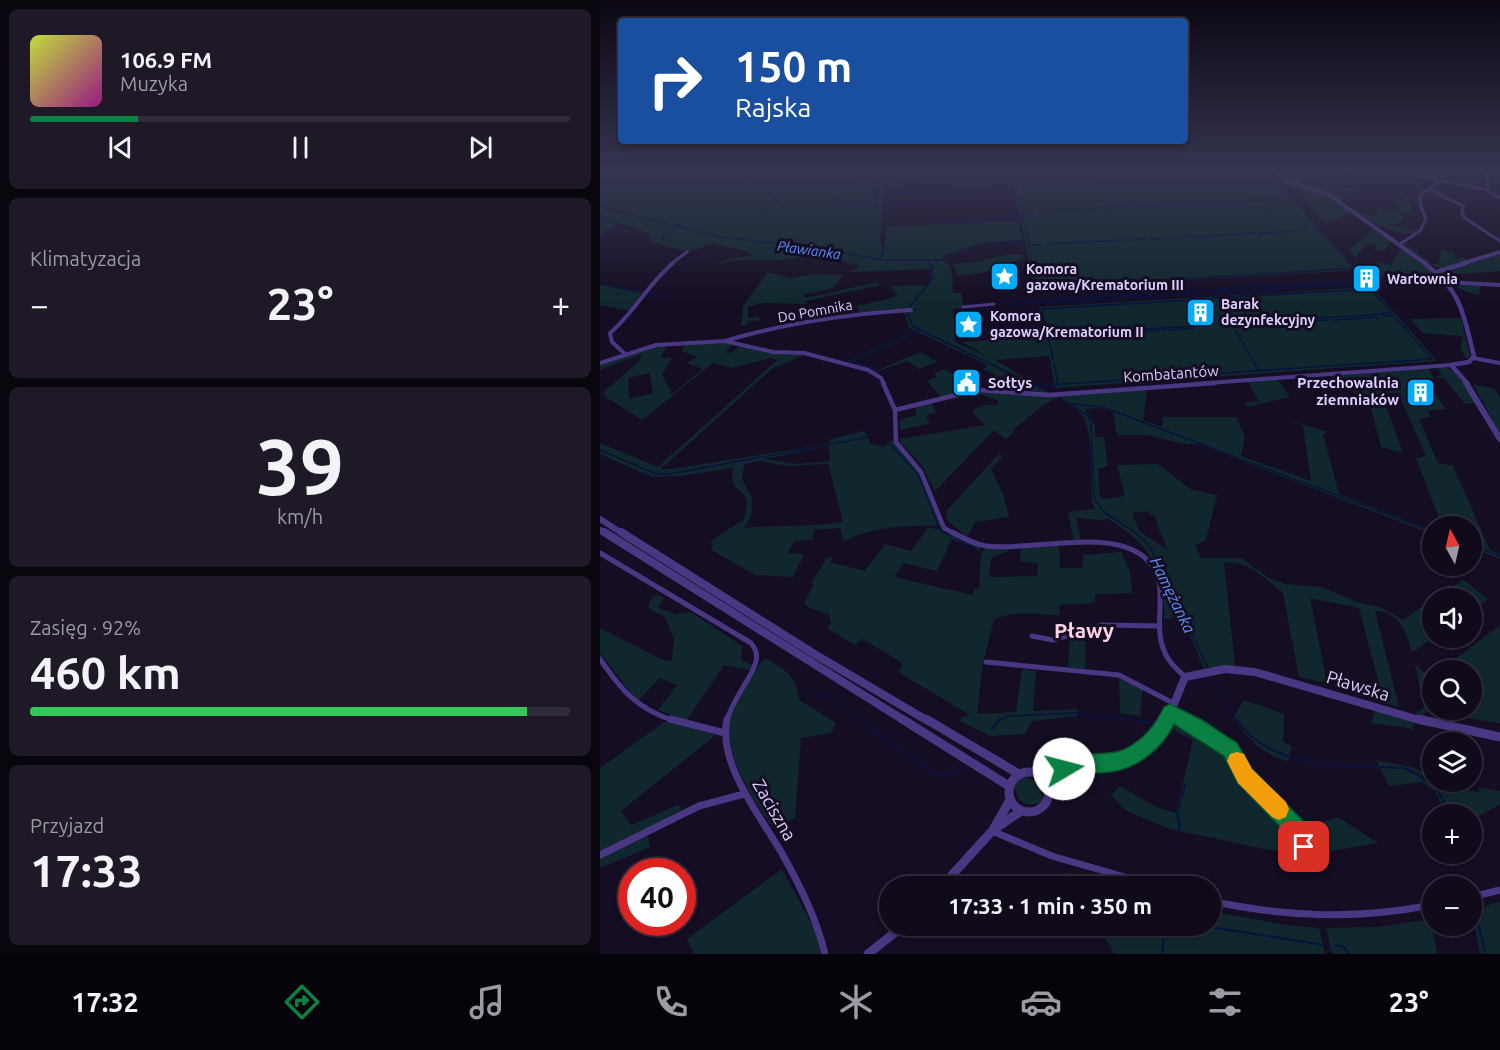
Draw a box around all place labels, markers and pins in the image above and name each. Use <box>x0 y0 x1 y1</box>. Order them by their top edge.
place icon: Komora gazowa/Krematorium III <box>989 261 1021 293</box>
place label: Komora gazowa/Krematorium III <box>1026 261 1184 293</box>
building icon: Wartownia <box>1350 263 1382 295</box>
place label: Wartownia <box>1387 271 1458 287</box>
building icon: Barak dezynfekcyjny <box>1184 296 1216 328</box>
place label: Barak dezynfekcyjny <box>1221 296 1316 328</box>
place icon: Komora gazowa/Krematorium II <box>953 308 985 340</box>
place label: Komora gazowa/Krematorium II <box>990 308 1144 340</box>
public building icon: Sołtys <box>951 367 983 399</box>
place label: Sołtys <box>988 374 1032 391</box>
place label: Przechowalnia ziemniaków <box>1297 374 1399 408</box>
building icon: Przechowalnia ziemniaków <box>1404 376 1436 408</box>
pin <box>1278 821 1329 872</box>

